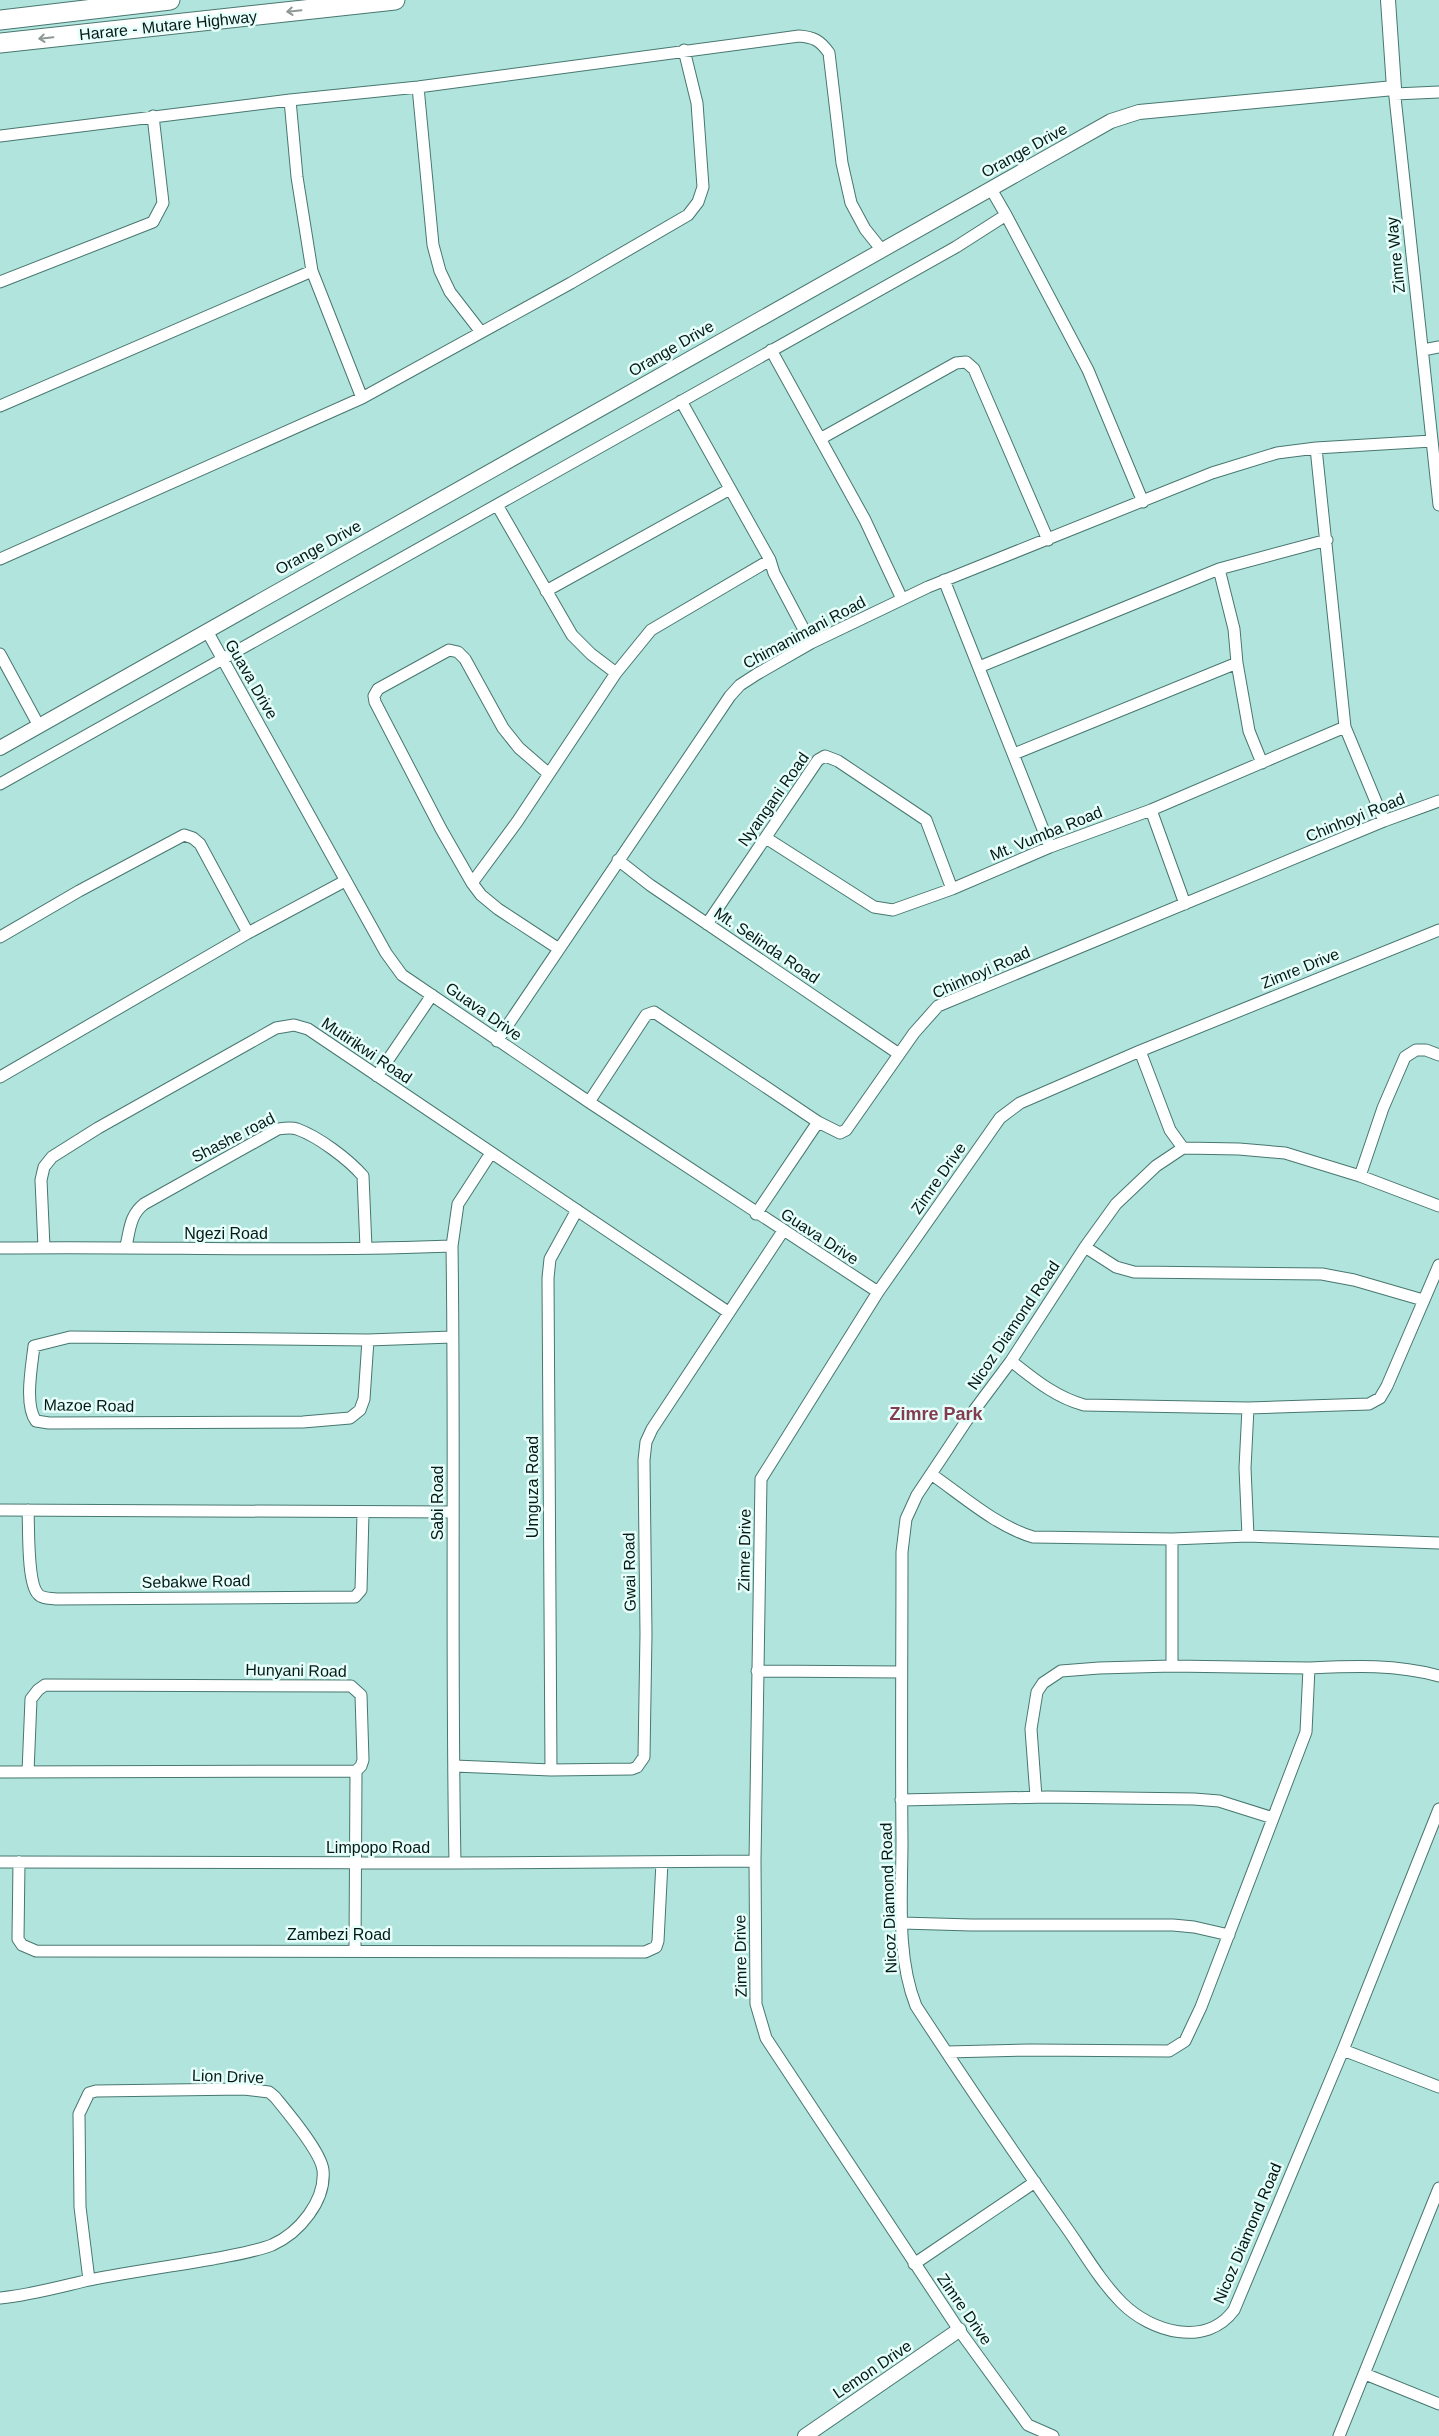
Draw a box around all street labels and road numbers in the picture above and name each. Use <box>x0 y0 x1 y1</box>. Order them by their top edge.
street label: Harare - Mutare Highway <box>78 8 258 43</box>
street label: Orange Drive <box>979 120 1070 181</box>
street label: Zimre Way <box>1383 216 1408 294</box>
street label: Orange Drive <box>626 317 717 380</box>
street label: Orange Drive <box>273 517 364 578</box>
street label: Chimanimani Road <box>740 593 868 672</box>
street label: Guava Drive <box>222 636 281 722</box>
street label: Nyangani Road <box>735 749 812 849</box>
street label: Chinhoyi Road <box>1303 790 1407 845</box>
street label: Mt. Vumba Road <box>988 803 1105 864</box>
street label: Mt. Selinda Road <box>711 904 822 987</box>
street label: Chinhoyi Road <box>930 943 1033 1002</box>
street label: Zimre Drive <box>1259 945 1342 992</box>
street label: Guava Drive <box>442 979 525 1044</box>
street label: Mutirikwi Road <box>318 1014 415 1087</box>
street label: Shashe road <box>189 1109 278 1166</box>
street label: Zimre Drive <box>908 1139 969 1217</box>
street label: Guava Drive <box>778 1205 862 1268</box>
street label: Ngezi Road <box>184 1225 268 1242</box>
street label: Nicoz Diamond Road <box>964 1258 1063 1393</box>
street label: Mazoe Road <box>43 1396 134 1415</box>
street label: Umguza Road <box>524 1436 541 1538</box>
street label: Sabi Road <box>429 1466 446 1540</box>
street label: Zimre Drive <box>735 1508 754 1591</box>
street label: Gwai Road <box>620 1532 639 1612</box>
street label: Sebakwe Road <box>142 1572 250 1591</box>
street label: Hunyani Road <box>245 1661 347 1680</box>
street label: Nicoz Diamond Road <box>877 1822 900 1974</box>
street label: Limpopo Road <box>326 1839 430 1856</box>
street label: Zimre Drive <box>731 1914 750 1997</box>
street label: Zambezi Road <box>287 1926 391 1943</box>
street label: Lion Drive <box>192 2067 264 2086</box>
street label: Nicoz Diamond Road <box>1210 2160 1285 2306</box>
street label: Zimre Drive <box>934 2271 995 2348</box>
street label: Lemon Drive <box>830 2337 915 2402</box>

